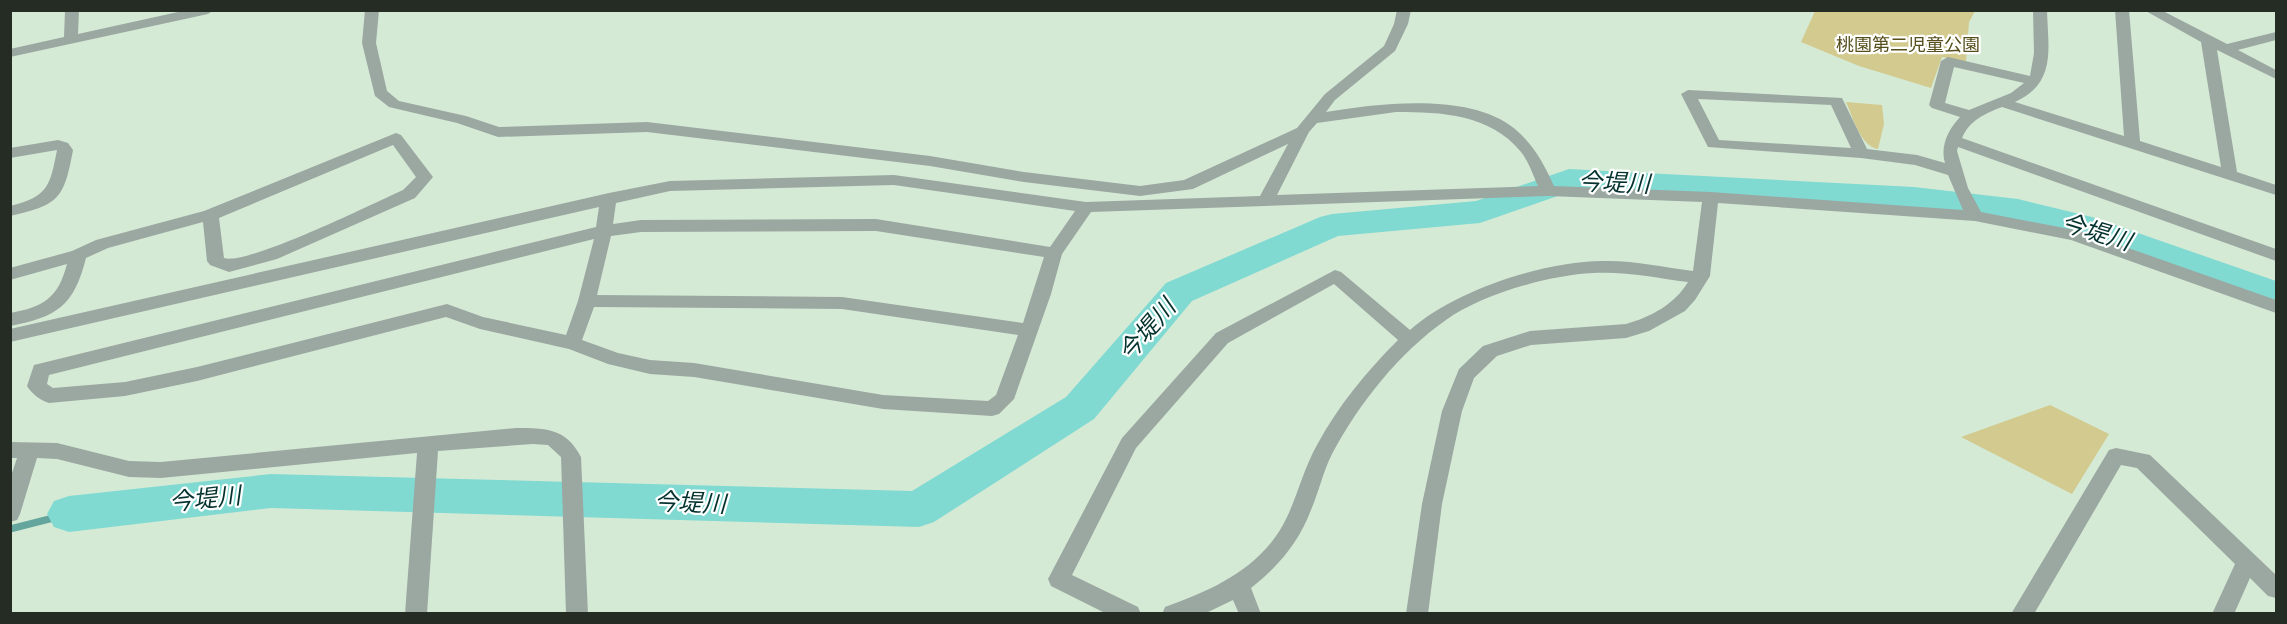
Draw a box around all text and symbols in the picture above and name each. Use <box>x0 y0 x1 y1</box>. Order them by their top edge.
park label: 桃園第二児童公園 <box>1836 33 1980 56</box>
water label: 今堤川 <box>1578 166 1654 198</box>
water label: 今堤川 <box>2057 206 2138 257</box>
water label: 今堤川 <box>1111 290 1183 366</box>
water label: 今堤川 <box>168 479 245 517</box>
water label: 今堤川 <box>654 486 730 518</box>

